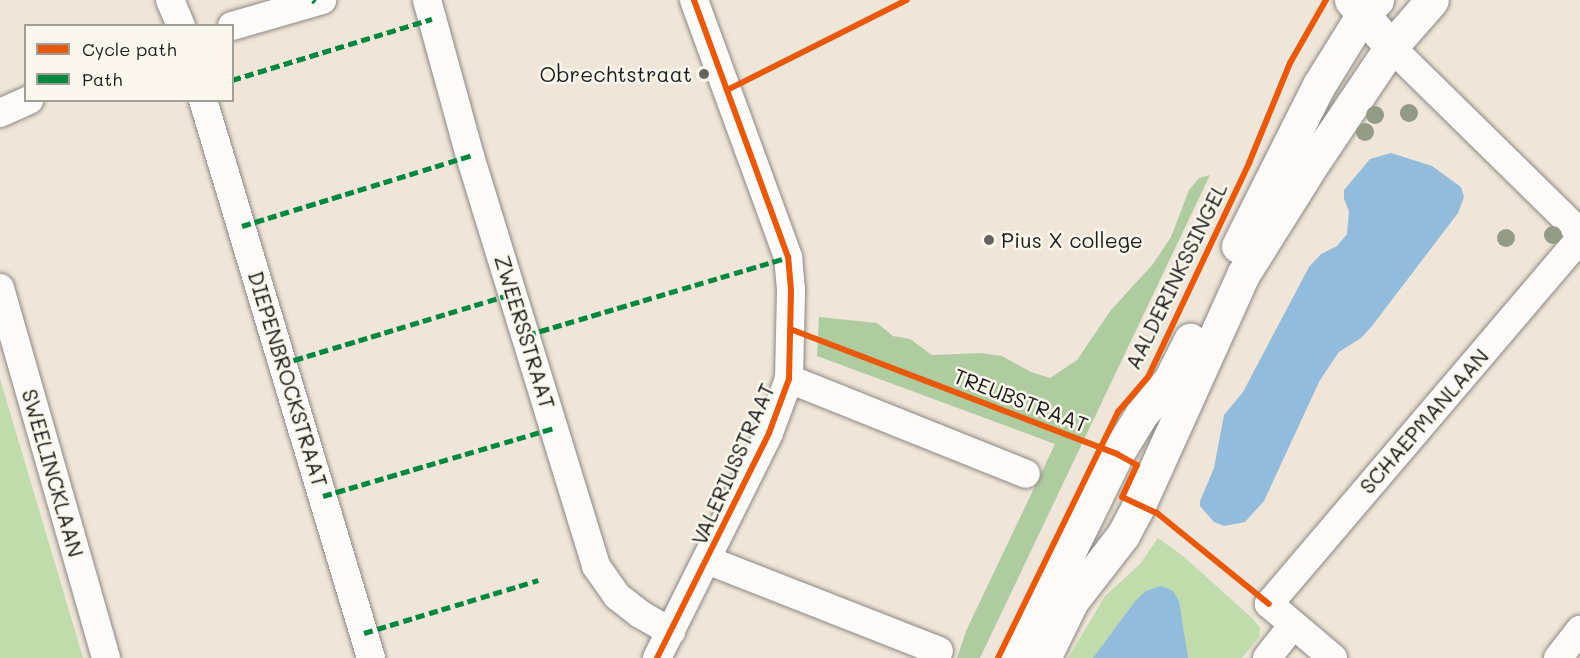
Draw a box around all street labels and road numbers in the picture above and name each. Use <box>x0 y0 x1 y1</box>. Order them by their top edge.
street label: AALDERINKSSINGEL <box>1120 179 1232 373</box>
street label: ZWEERSSTRAAT <box>490 252 560 412</box>
street label: DIEPENBROCKSTRAAT <box>243 268 333 490</box>
street label: SCHAEPMANLAAN <box>1354 343 1494 499</box>
street label: TREUBSTRAAT <box>950 363 1092 437</box>
street label: VALERIUSSTRAAT <box>686 379 780 549</box>
street label: SWEELINCKLAAN <box>17 386 89 560</box>

